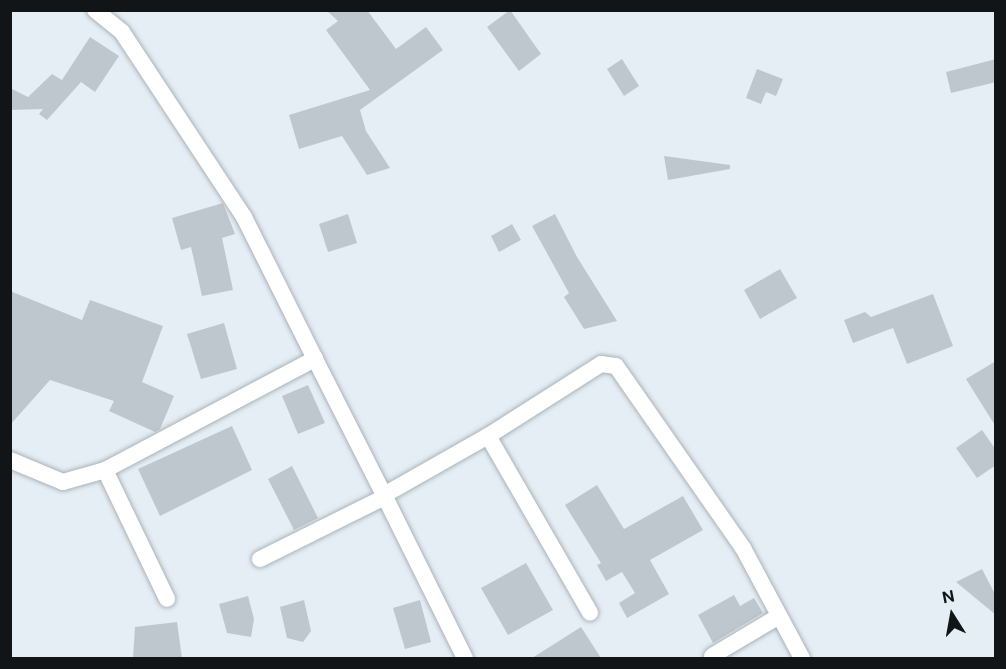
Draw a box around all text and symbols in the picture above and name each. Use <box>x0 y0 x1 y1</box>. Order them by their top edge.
north arrow <box>922 585 982 645</box>
text: N <box>941 586 956 607</box>

